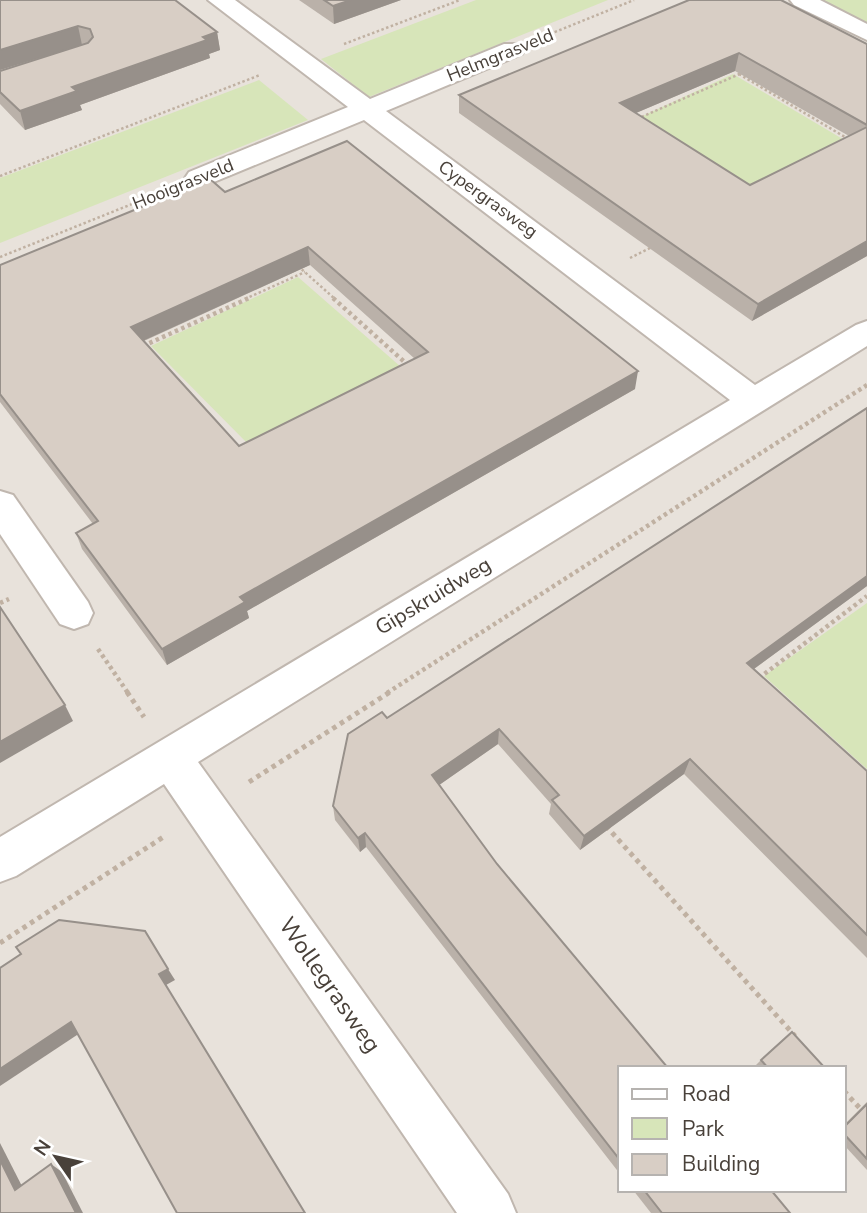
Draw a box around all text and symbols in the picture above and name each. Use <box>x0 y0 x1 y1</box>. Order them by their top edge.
street label: Helmgrasveld <box>443 23 557 87</box>
street label: Hooigrasveld <box>129 153 237 215</box>
street label: Cypergrasweg <box>433 155 543 243</box>
street label: Gipskruidweg <box>370 550 496 642</box>
street label: Wollegrasweg <box>271 911 389 1059</box>
legend <box>618 1066 846 1192</box>
text: Road <box>682 1080 731 1108</box>
text: Park <box>682 1115 724 1143</box>
north arrow <box>21 1122 91 1192</box>
text: N <box>28 1135 57 1161</box>
text: Building <box>682 1150 760 1178</box>

